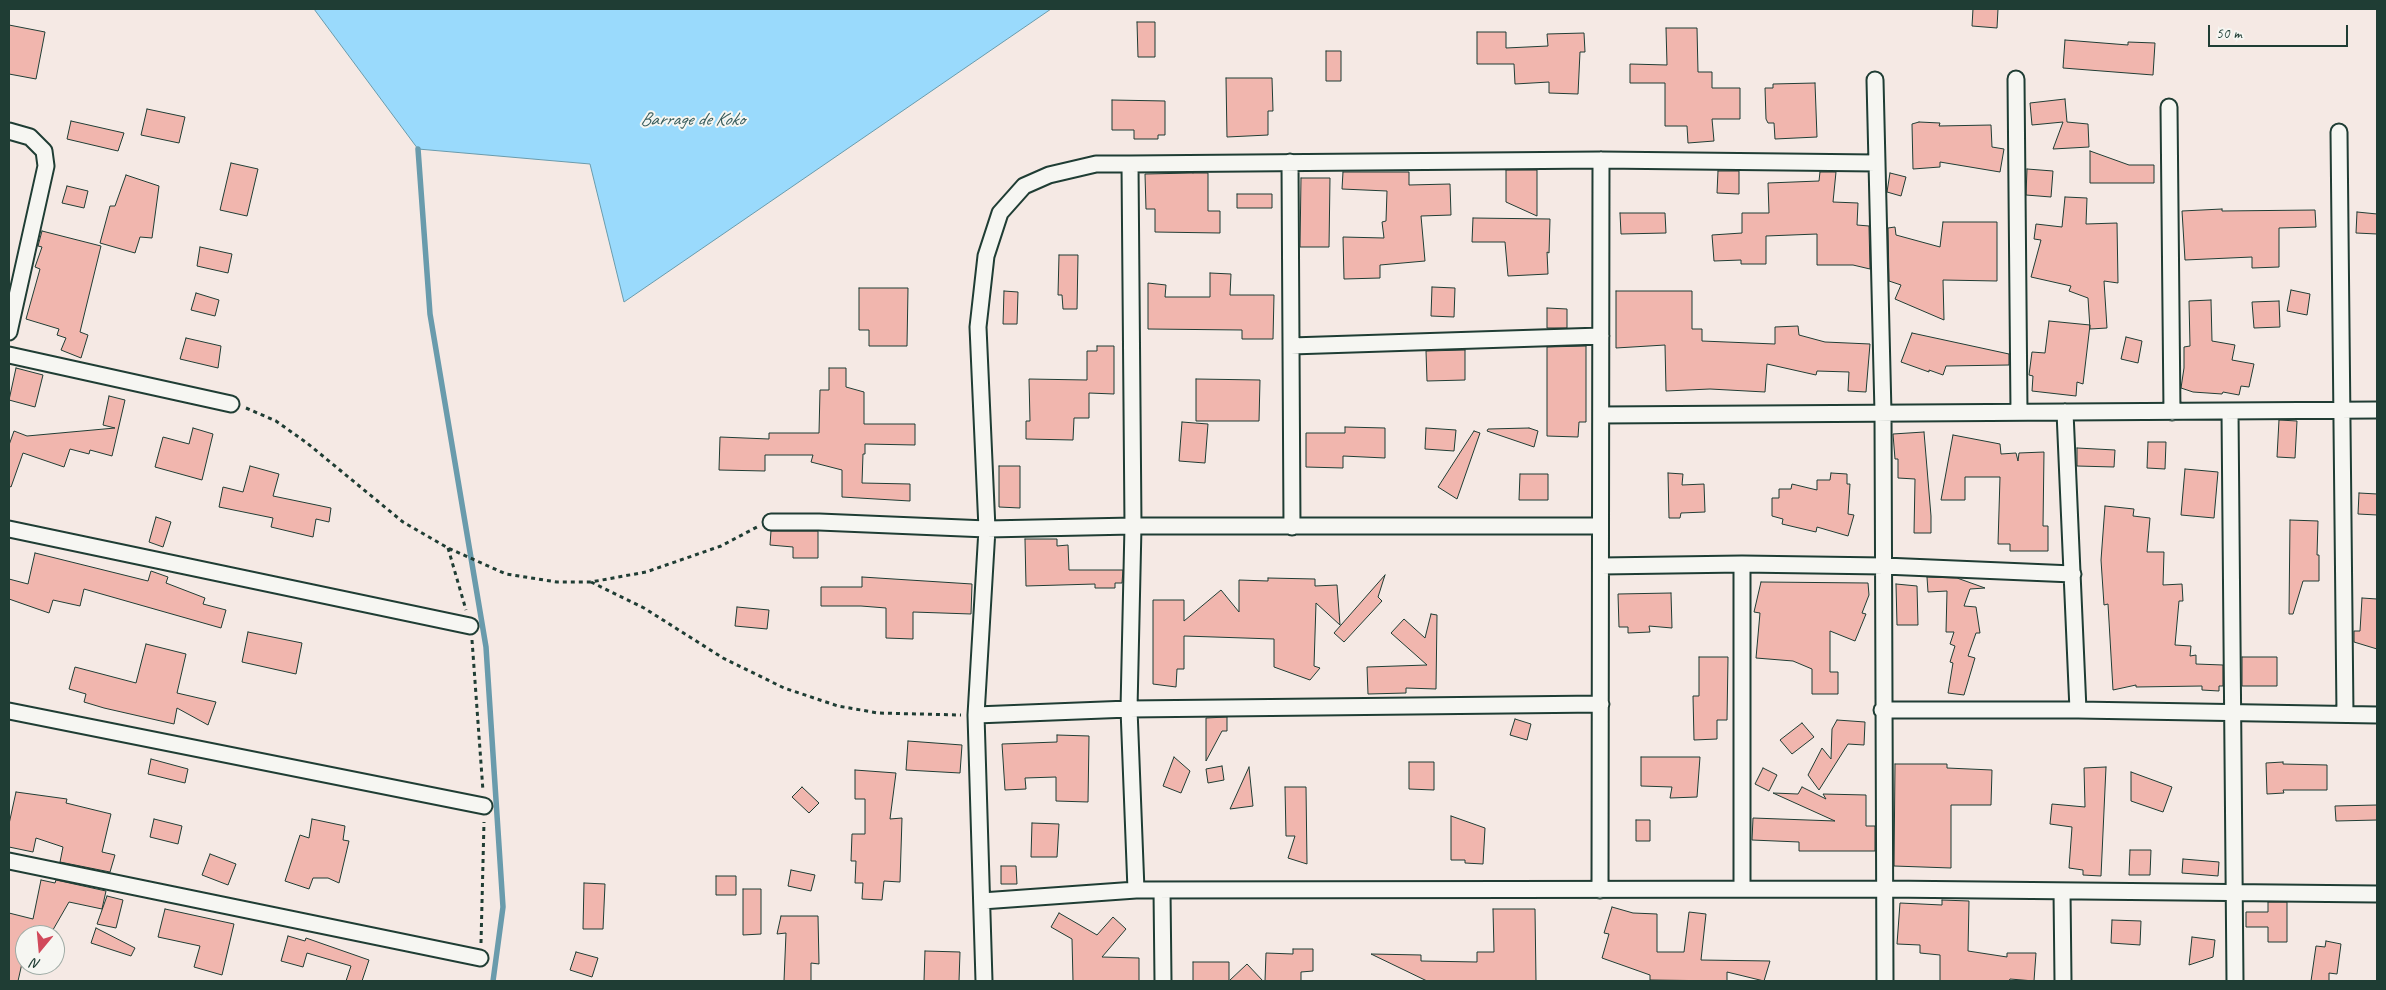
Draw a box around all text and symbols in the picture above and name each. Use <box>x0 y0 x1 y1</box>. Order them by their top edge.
scale bar <box>2211 15 2351 47</box>
text: 50 m <box>2216 24 2242 43</box>
water label: Barrage de Koko <box>640 109 744 131</box>
north arrow <box>15 925 65 975</box>
text: N <box>29 954 42 973</box>

